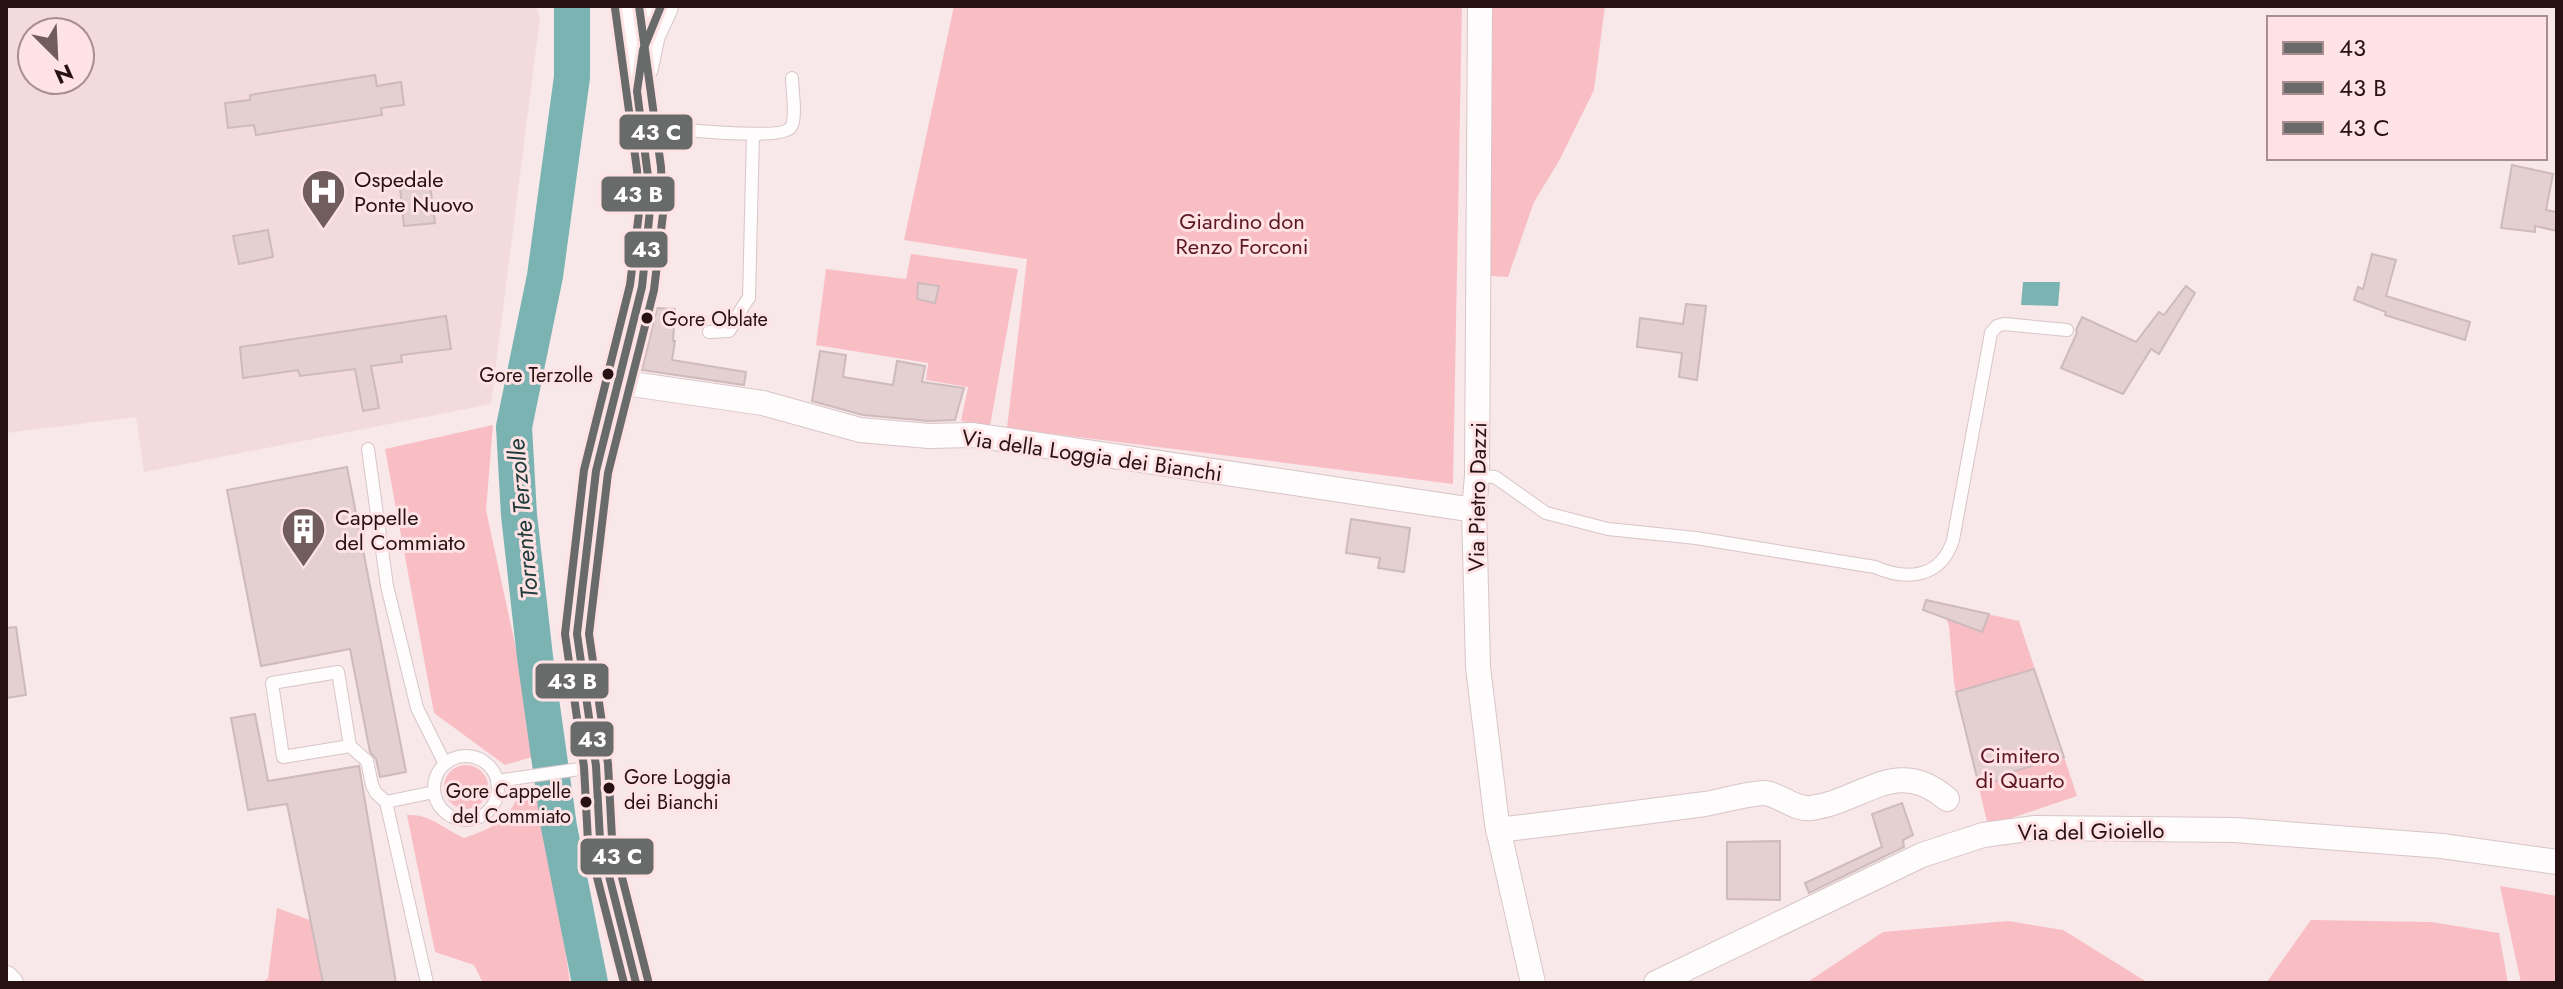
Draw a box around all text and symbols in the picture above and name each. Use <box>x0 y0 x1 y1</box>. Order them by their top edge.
north arrow <box>16 16 96 96</box>
legend <box>2267 16 2547 160</box>
text: 43 <box>2339 30 2366 65</box>
text: N <box>50 56 79 92</box>
text: 43 B <box>2339 70 2387 105</box>
text: 43 C <box>2339 110 2390 145</box>
line badge: 43 C <box>618 113 694 151</box>
text: 43 C <box>630 116 682 148</box>
place label: Ospedale Ponte Nuovo <box>354 163 474 220</box>
hospital icon: Ospedale Ponte Nuovo <box>299 168 347 231</box>
line badge: 43 B <box>600 175 676 213</box>
text: 43 B <box>613 178 663 210</box>
park label: Giardino don Renzo Forconi <box>1176 205 1308 262</box>
line badge: 43 <box>623 230 669 269</box>
text: 43 <box>631 233 661 265</box>
place label: Gore Oblate <box>662 305 768 334</box>
marker: Gore Oblate <box>639 310 655 326</box>
place label: Gore Terzolle <box>479 361 593 390</box>
marker: Gore Terzolle <box>600 366 616 382</box>
street label: Via della Loggia dei Bianchi <box>960 421 1224 489</box>
street label: Via Pietro Dazzi <box>1460 422 1494 572</box>
water label: Torrente Terzolle <box>498 437 547 601</box>
place label: Cappelle del Commiato <box>335 501 466 558</box>
building icon: Cappelle del Commiato <box>280 506 328 569</box>
line badge: 43 B <box>534 662 610 700</box>
text: 43 B <box>547 665 597 697</box>
line badge: 43 <box>569 720 615 758</box>
text: 43 <box>577 723 607 755</box>
park label: Cimitero di Quarto <box>1975 739 2065 796</box>
place label: Gore Loggia dei Bianchi <box>624 763 731 817</box>
place label: Gore Cappelle del Commiato <box>446 777 571 831</box>
marker: Gore Loggia dei Bianchi <box>601 780 617 796</box>
marker: Gore Cappelle del Commiato <box>578 794 594 810</box>
street label: Via del Gioiello <box>2017 814 2165 848</box>
line badge: 43 C <box>579 837 655 876</box>
text: 43 C <box>591 840 643 872</box>

